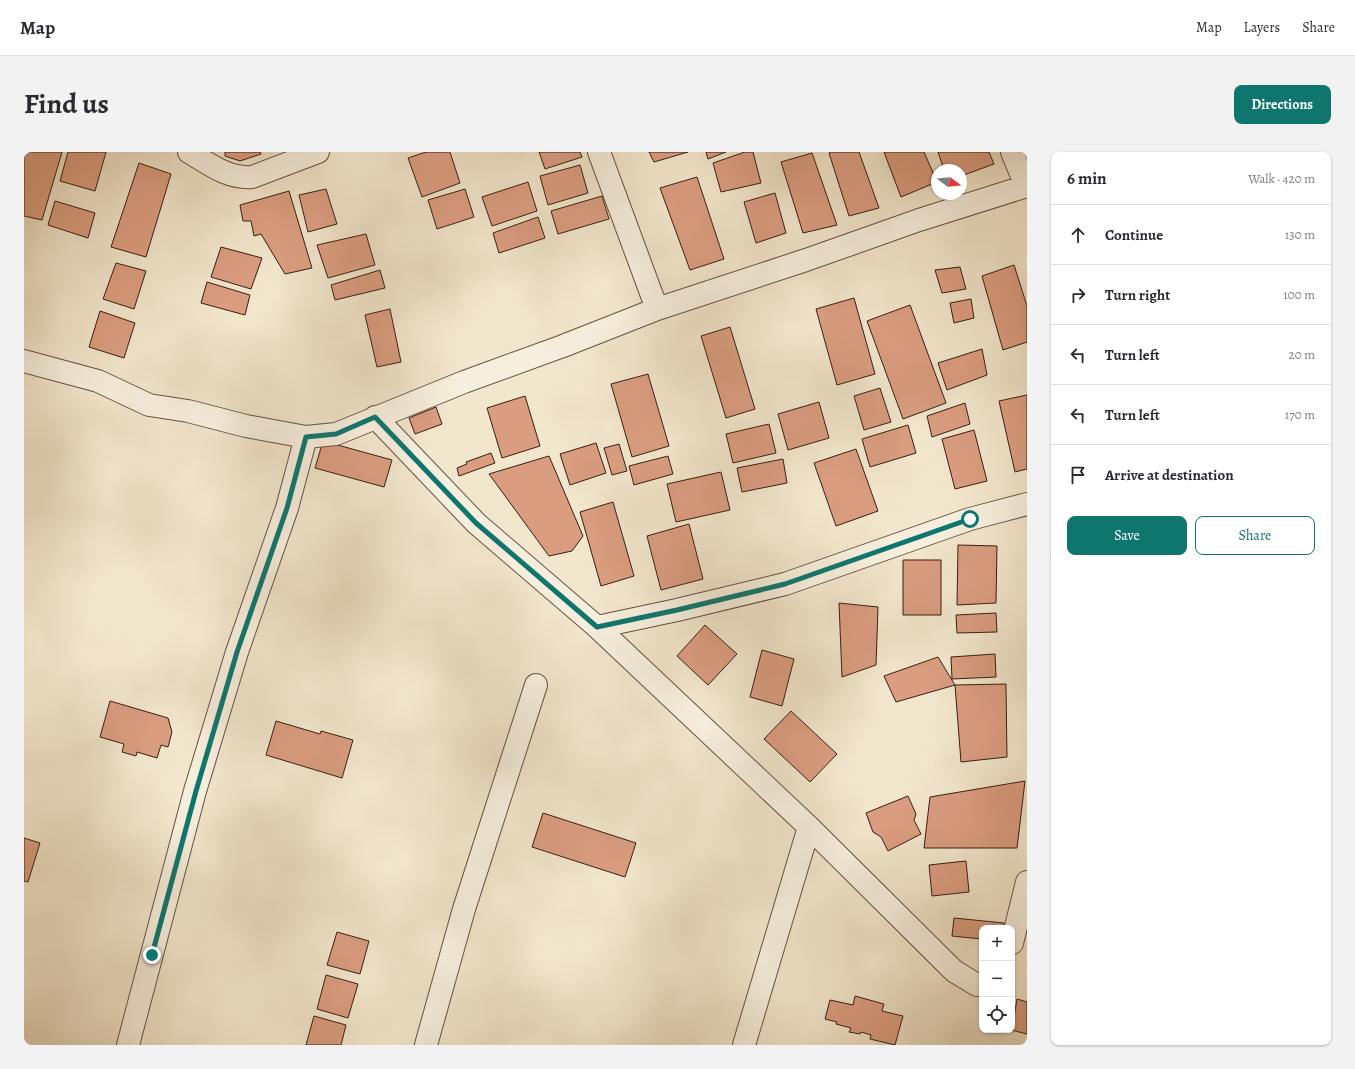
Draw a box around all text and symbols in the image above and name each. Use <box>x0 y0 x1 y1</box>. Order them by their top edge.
text: Map <box>20 15 55 41</box>
text: Map <box>1196 18 1222 37</box>
text: Layers <box>1244 18 1280 37</box>
text: Share <box>1302 18 1335 37</box>
text: Find us <box>24 85 109 123</box>
button: Directions <box>1234 85 1331 124</box>
north arrow <box>931 164 967 200</box>
text: 6 min <box>1067 167 1107 190</box>
text: Walk · 420 m <box>1248 170 1315 187</box>
icon: ahead <box>1067 224 1089 246</box>
text: Continue <box>1105 225 1163 245</box>
text: 130 m <box>1285 226 1315 243</box>
icon: right <box>1067 284 1089 306</box>
text: Turn right <box>1105 285 1170 305</box>
text: 100 m <box>1283 286 1315 303</box>
icon: left <box>1067 344 1089 366</box>
text: Turn left <box>1105 345 1160 365</box>
text: 20 m <box>1289 346 1315 363</box>
icon: left <box>1067 404 1089 426</box>
text: Turn left <box>1105 405 1160 425</box>
text: 170 m <box>1285 406 1315 423</box>
icon: arrive <box>1067 464 1089 486</box>
text: Arrive at destination <box>1105 465 1234 485</box>
route start <box>961 510 979 528</box>
button: Save <box>1067 516 1187 555</box>
button: Share <box>1195 516 1315 555</box>
map controls <box>979 925 1015 1033</box>
button: + <box>979 925 1015 961</box>
route end <box>143 946 161 964</box>
button: − <box>979 961 1015 997</box>
button: locate <box>979 997 1015 1033</box>

